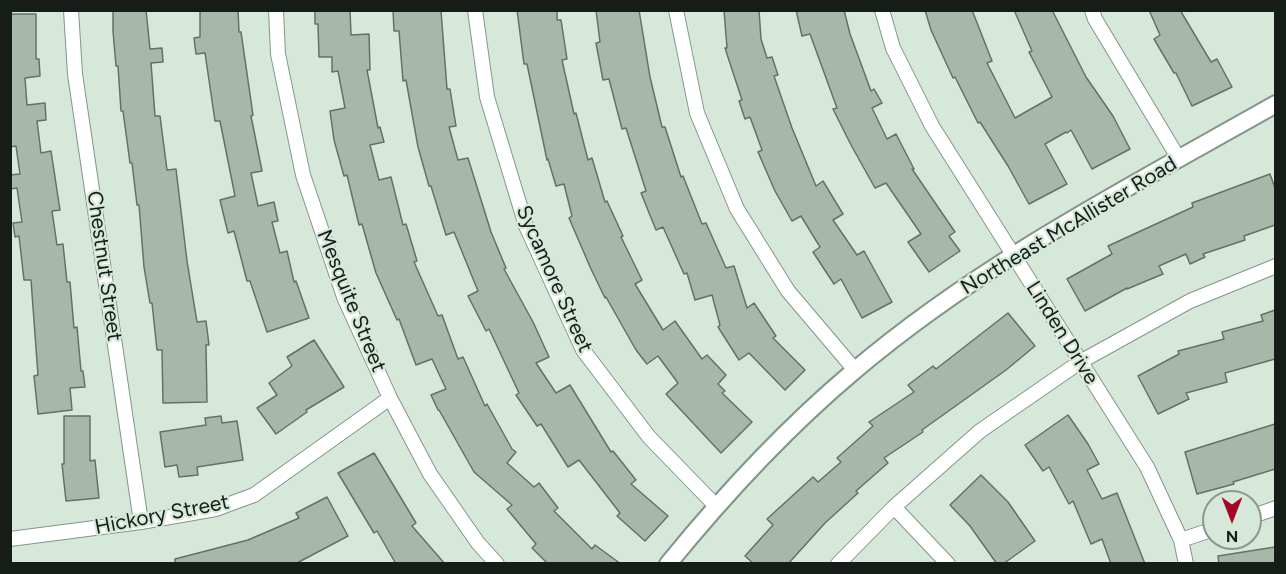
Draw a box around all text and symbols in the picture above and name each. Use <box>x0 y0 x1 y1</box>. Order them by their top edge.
street label: Northeast McAllister Road <box>956 151 1182 301</box>
street label: Chestnut Street <box>81 189 127 343</box>
street label: Sycamore Street <box>510 202 598 356</box>
street label: Mesquite Street <box>311 226 391 376</box>
street label: Linden Drive <box>1020 277 1104 389</box>
street label: Hickory Street <box>93 490 231 540</box>
north arrow <box>1202 490 1262 550</box>
text: N <box>1226 527 1238 546</box>

